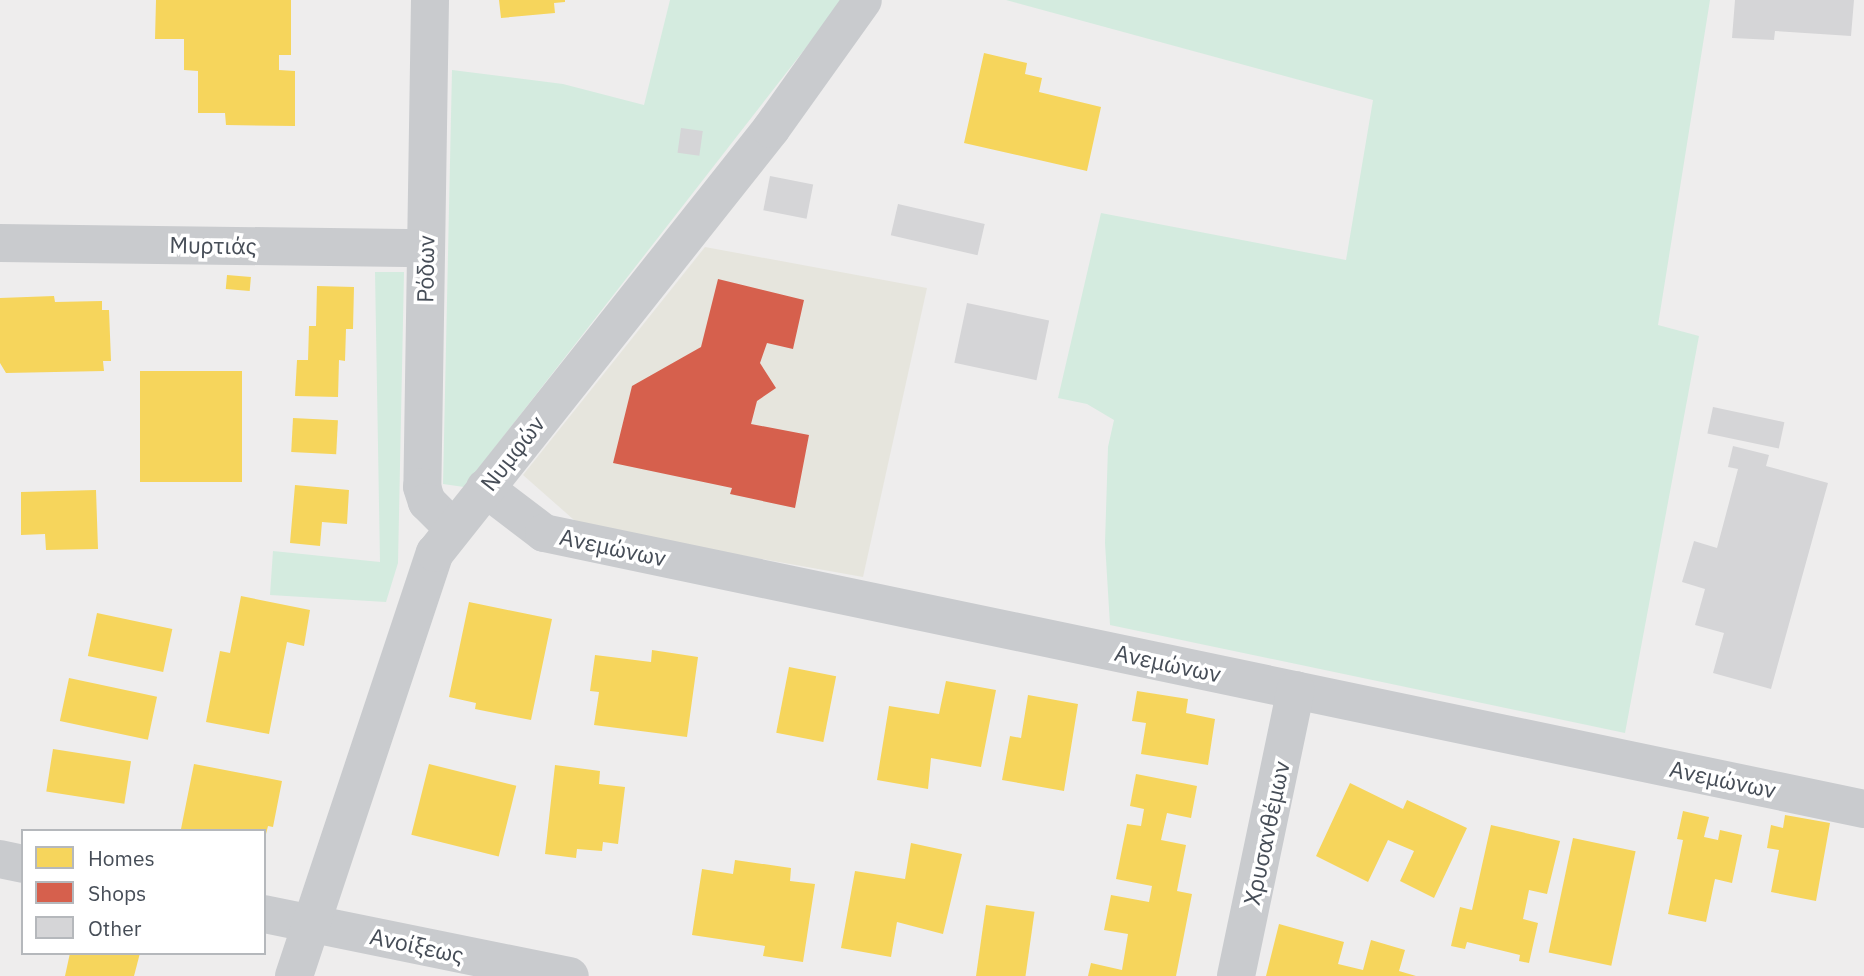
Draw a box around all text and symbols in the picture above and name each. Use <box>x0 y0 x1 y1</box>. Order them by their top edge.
street label: Μυρτιάς <box>169 230 257 260</box>
street label: Ρόδων <box>411 235 439 303</box>
street label: Νυμφών <box>474 410 550 496</box>
street label: Ανεμώνων <box>557 522 669 572</box>
street label: Ανεμώνων <box>1112 638 1224 688</box>
street label: Ανεμώνων <box>1667 754 1779 804</box>
street label: Χρυσανθέμων <box>1237 758 1295 908</box>
legend <box>21 829 266 955</box>
text: Homes <box>88 844 155 872</box>
text: Shops <box>88 879 146 907</box>
text: Other <box>88 914 141 942</box>
street label: Ανοίξεως <box>368 922 466 968</box>

